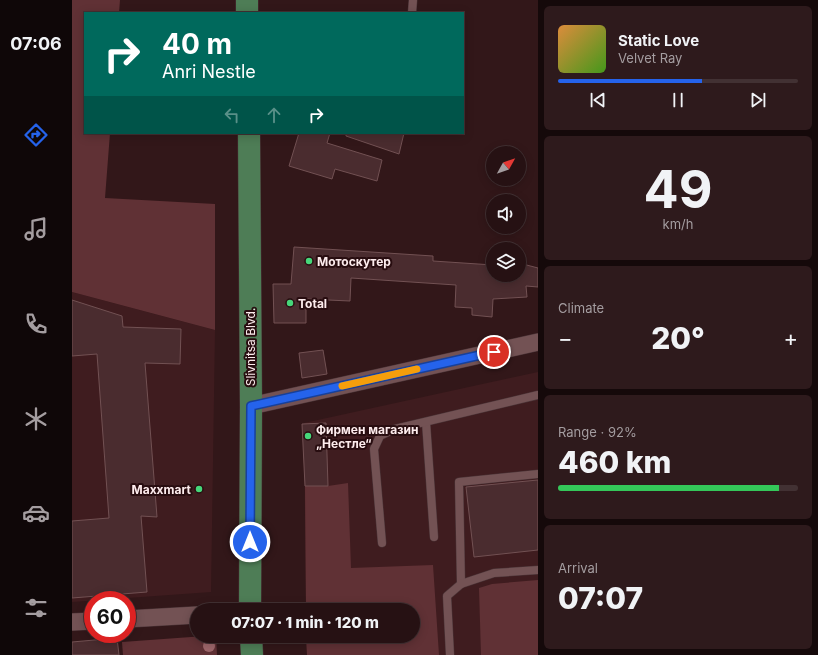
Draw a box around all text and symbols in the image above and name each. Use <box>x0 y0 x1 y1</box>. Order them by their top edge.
text: 40 m <box>162 27 232 61</box>
icon: right <box>96 28 148 80</box>
text: Static Love <box>618 31 699 50</box>
text: 07:06 <box>10 33 62 54</box>
text: Velvet Ray <box>618 50 682 66</box>
text: Anri Nestle <box>162 61 256 82</box>
icon: previous <box>587 89 609 111</box>
icon: pause <box>667 89 689 111</box>
icon: next <box>747 89 769 111</box>
icon: left <box>221 104 243 126</box>
icon: ahead <box>263 104 285 126</box>
icon: right <box>305 104 327 126</box>
icon: directions <box>22 121 50 149</box>
north arrow <box>486 146 526 186</box>
map controls <box>486 146 526 282</box>
text: 49 <box>644 158 712 221</box>
button: sound <box>486 194 526 234</box>
icon: music <box>22 215 50 243</box>
text: km/h <box>663 216 693 232</box>
button: layers <box>486 242 526 282</box>
place label: Мотоскутер <box>317 254 391 269</box>
marker: Мотоскутер <box>304 256 314 266</box>
place label: Total <box>298 296 327 311</box>
marker: Total <box>285 298 295 308</box>
text: Climate <box>558 300 604 316</box>
street label: Slivnitsa Blvd. <box>243 308 258 386</box>
icon: phone <box>22 310 50 338</box>
text: 20° <box>651 320 705 356</box>
text: − <box>558 325 573 351</box>
text: + <box>783 325 798 351</box>
pin <box>477 335 511 369</box>
icon: arrive <box>483 341 505 363</box>
icon: climate <box>22 405 50 433</box>
place label: Фирмен магазин „Нестле“ <box>316 422 418 451</box>
text: Range · 92% <box>558 424 637 440</box>
marker: Фирмен магазин „Нестле“ <box>303 431 313 441</box>
text: 460 km <box>558 444 671 480</box>
place label: Maxxmart <box>131 482 192 497</box>
marker: Maxxmart <box>194 484 204 494</box>
icon: car <box>22 499 50 527</box>
position arrow <box>229 521 271 563</box>
text: Arrival <box>558 560 598 576</box>
text: 07:07 <box>558 580 643 616</box>
speed limit sign: 60 <box>84 591 136 643</box>
icon: filters <box>22 594 50 622</box>
text: 07:07 · 1 min · 120 m <box>231 613 379 632</box>

